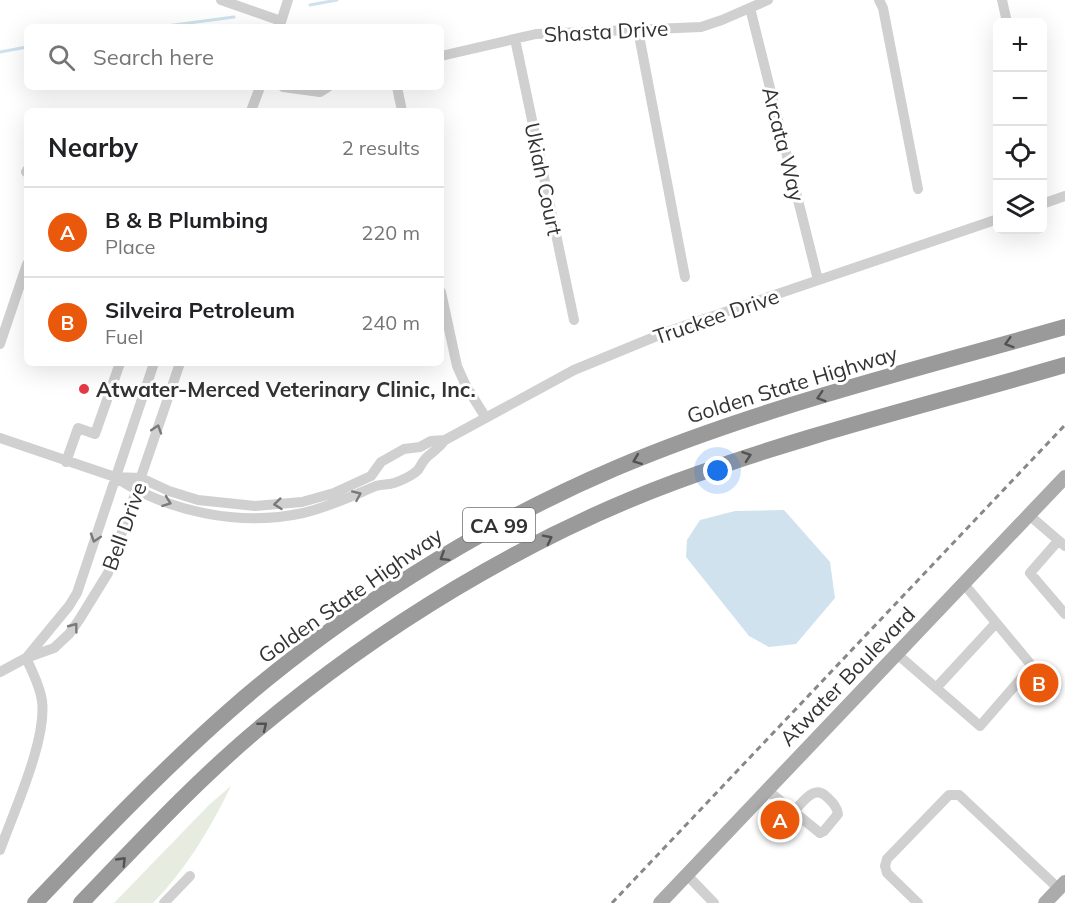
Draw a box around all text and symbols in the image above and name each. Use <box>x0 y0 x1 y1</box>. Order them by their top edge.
street label: Shasta Drive <box>543 15 669 47</box>
map controls <box>993 18 1047 234</box>
button: + <box>993 18 1047 72</box>
search box <box>24 24 444 90</box>
icon: search <box>45 41 78 74</box>
text: Search here <box>93 43 214 71</box>
button: − <box>993 72 1047 126</box>
street label: Arcata Way <box>757 84 811 204</box>
street label: Ukiah Court <box>519 120 569 238</box>
button: locate <box>993 126 1047 180</box>
text: Nearby <box>48 131 138 164</box>
text: 2 results <box>342 135 420 160</box>
button: layers <box>993 180 1047 234</box>
text: B & B Plumbing <box>105 206 268 234</box>
text: A <box>60 220 75 245</box>
text: 220 m <box>361 220 420 245</box>
text: Place <box>105 234 155 259</box>
street label: Truckee Drive <box>650 282 782 350</box>
text: Silveira Petroleum <box>105 296 295 324</box>
text: B <box>61 310 74 335</box>
text: 240 m <box>361 310 420 335</box>
text: Fuel <box>105 324 143 349</box>
one-way arrow <box>1004 336 1015 348</box>
street label: Golden State Highway <box>684 340 900 428</box>
place label: Atwater-Merced Veterinary Clinic, Inc. <box>96 376 476 402</box>
marker: Atwater-Merced Veterinary Clinic, Inc. <box>77 382 91 396</box>
one-way arrow <box>816 390 827 402</box>
one-way arrow <box>150 424 163 435</box>
one-way arrow <box>741 451 752 464</box>
one-way arrow <box>632 453 643 465</box>
your location <box>703 456 732 485</box>
street label: Bell Drive <box>96 478 152 574</box>
one-way arrow <box>350 490 361 502</box>
one-way arrow <box>161 495 172 507</box>
one-way arrow <box>274 497 283 510</box>
road number: CA 99 <box>463 508 535 542</box>
street label: Golden State Highway <box>253 522 447 668</box>
one-way arrow <box>90 532 102 543</box>
one-way arrow <box>541 534 552 546</box>
one-way arrow <box>440 549 450 561</box>
street label: Atwater Boulevard <box>774 601 920 751</box>
one-way arrow <box>67 622 78 633</box>
pin: B <box>1020 660 1058 706</box>
one-way arrow <box>256 722 267 733</box>
pin: A <box>760 798 800 842</box>
one-way arrow <box>115 857 126 867</box>

